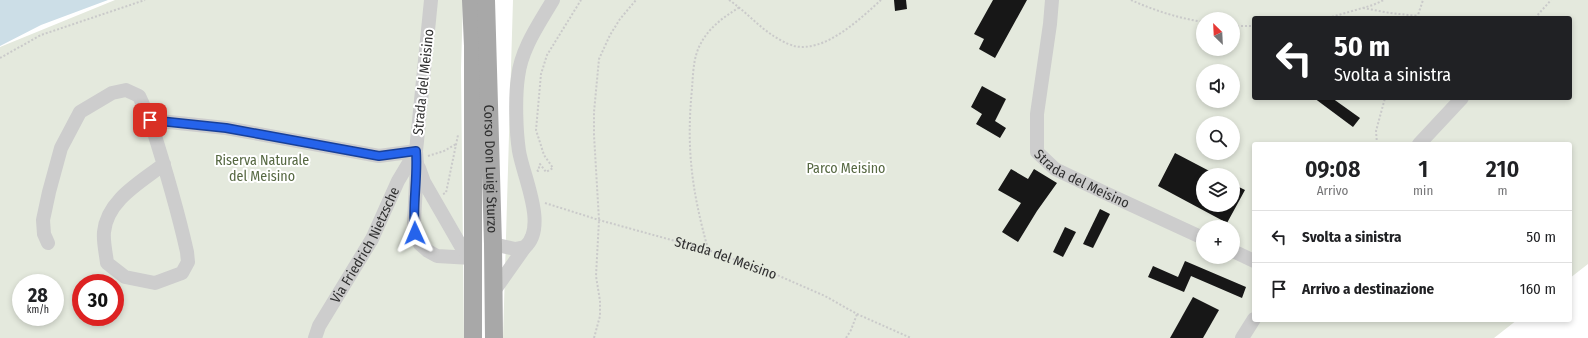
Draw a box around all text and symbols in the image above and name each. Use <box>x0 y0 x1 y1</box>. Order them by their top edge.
north arrow <box>1196 12 1240 56</box>
map controls <box>1196 12 1240 264</box>
street label: Strada del Meisino <box>409 28 438 136</box>
text: 50 m <box>1334 30 1390 63</box>
icon: left <box>1268 32 1320 84</box>
button: sound <box>1196 64 1240 108</box>
text: Svolta a sinistra <box>1334 64 1451 86</box>
pin <box>133 103 167 137</box>
street label: Corso Don Luigi Sturzo <box>480 104 501 233</box>
icon: arrive <box>139 109 161 131</box>
button: search <box>1196 116 1240 160</box>
street label: Strada del Meisino <box>1031 146 1132 212</box>
park label: Riserva Naturale del Meisino <box>215 152 309 185</box>
text: 09:08 <box>1305 155 1360 183</box>
text: 1 <box>1418 155 1428 183</box>
text: 210 <box>1486 155 1519 183</box>
park label: Parco Meisino <box>807 160 885 177</box>
button: layers <box>1196 168 1240 212</box>
text: Arrivo <box>1317 183 1348 198</box>
text: min <box>1413 183 1433 198</box>
text: m <box>1498 183 1508 198</box>
street label: Via Friedrich Nietzsche <box>327 184 403 306</box>
position arrow <box>394 212 436 254</box>
button: + <box>1196 220 1240 264</box>
icon: left <box>1268 226 1290 248</box>
text: Svolta a sinistra <box>1302 228 1402 246</box>
text: 50 m <box>1526 228 1556 246</box>
street label: Strada del Meisino <box>673 233 779 283</box>
speed limit sign: 30 <box>72 274 124 326</box>
icon: arrive <box>1268 278 1290 300</box>
text: Arrivo a destinazione <box>1302 280 1434 298</box>
text: 160 m <box>1520 280 1556 298</box>
text: 28 <box>28 283 48 307</box>
text: km/h <box>27 304 49 316</box>

